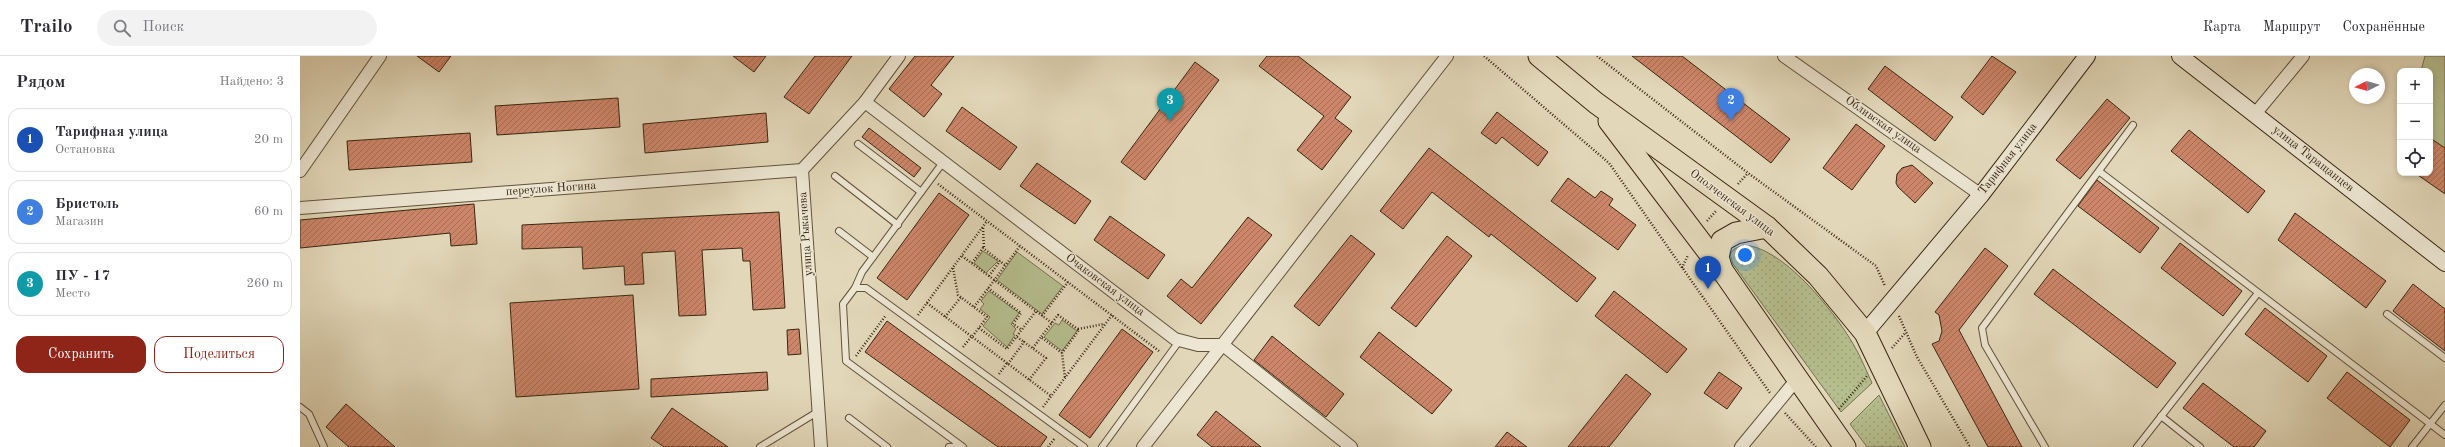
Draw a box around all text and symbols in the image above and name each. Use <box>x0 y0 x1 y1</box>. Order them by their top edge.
search box <box>97 10 377 46</box>
icon: search <box>111 17 133 39</box>
text: Trailo <box>20 18 73 37</box>
text: Поиск <box>143 20 184 35</box>
text: Карта <box>2203 20 2241 34</box>
text: Маршрут <box>2263 20 2320 34</box>
text: Сохранённые <box>2342 20 2425 34</box>
north arrow <box>2349 68 2385 104</box>
map controls <box>2397 68 2433 176</box>
button: + <box>2397 68 2433 104</box>
text: Рядом <box>16 74 65 91</box>
text: Найдено: 3 <box>220 75 284 88</box>
pin: 3 <box>1157 88 1183 121</box>
pin: 2 <box>1718 88 1744 121</box>
street label: Обливская улица <box>1843 94 1923 156</box>
button: − <box>2397 104 2433 140</box>
street label: Тарифная улица <box>1976 121 2040 197</box>
street label: улица Таращанцев <box>2270 124 2356 195</box>
text: Тарифная улица <box>55 125 168 140</box>
text: 1 <box>26 133 34 146</box>
text: 20 m <box>254 133 283 146</box>
button: locate <box>2397 140 2433 176</box>
text: Остановка <box>55 143 115 156</box>
street label: Ополченская улица <box>1687 167 1777 239</box>
street label: переулок Ногина <box>505 180 597 198</box>
street label: улица Рыкачева <box>797 191 815 277</box>
text: Бристоль <box>55 197 119 212</box>
text: 2 <box>26 205 34 218</box>
text: 60 m <box>254 205 283 218</box>
text: Магазин <box>55 215 104 228</box>
your location <box>1735 245 1755 265</box>
street label: Очаковская улица <box>1063 251 1147 319</box>
pin: 1 <box>1695 256 1721 289</box>
text: ПУ - 17 <box>55 269 110 284</box>
text: 3 <box>26 277 34 290</box>
text: 260 m <box>246 277 283 290</box>
text: Место <box>55 287 90 300</box>
button: Сохранить <box>16 336 146 373</box>
button: Поделиться <box>154 336 284 373</box>

